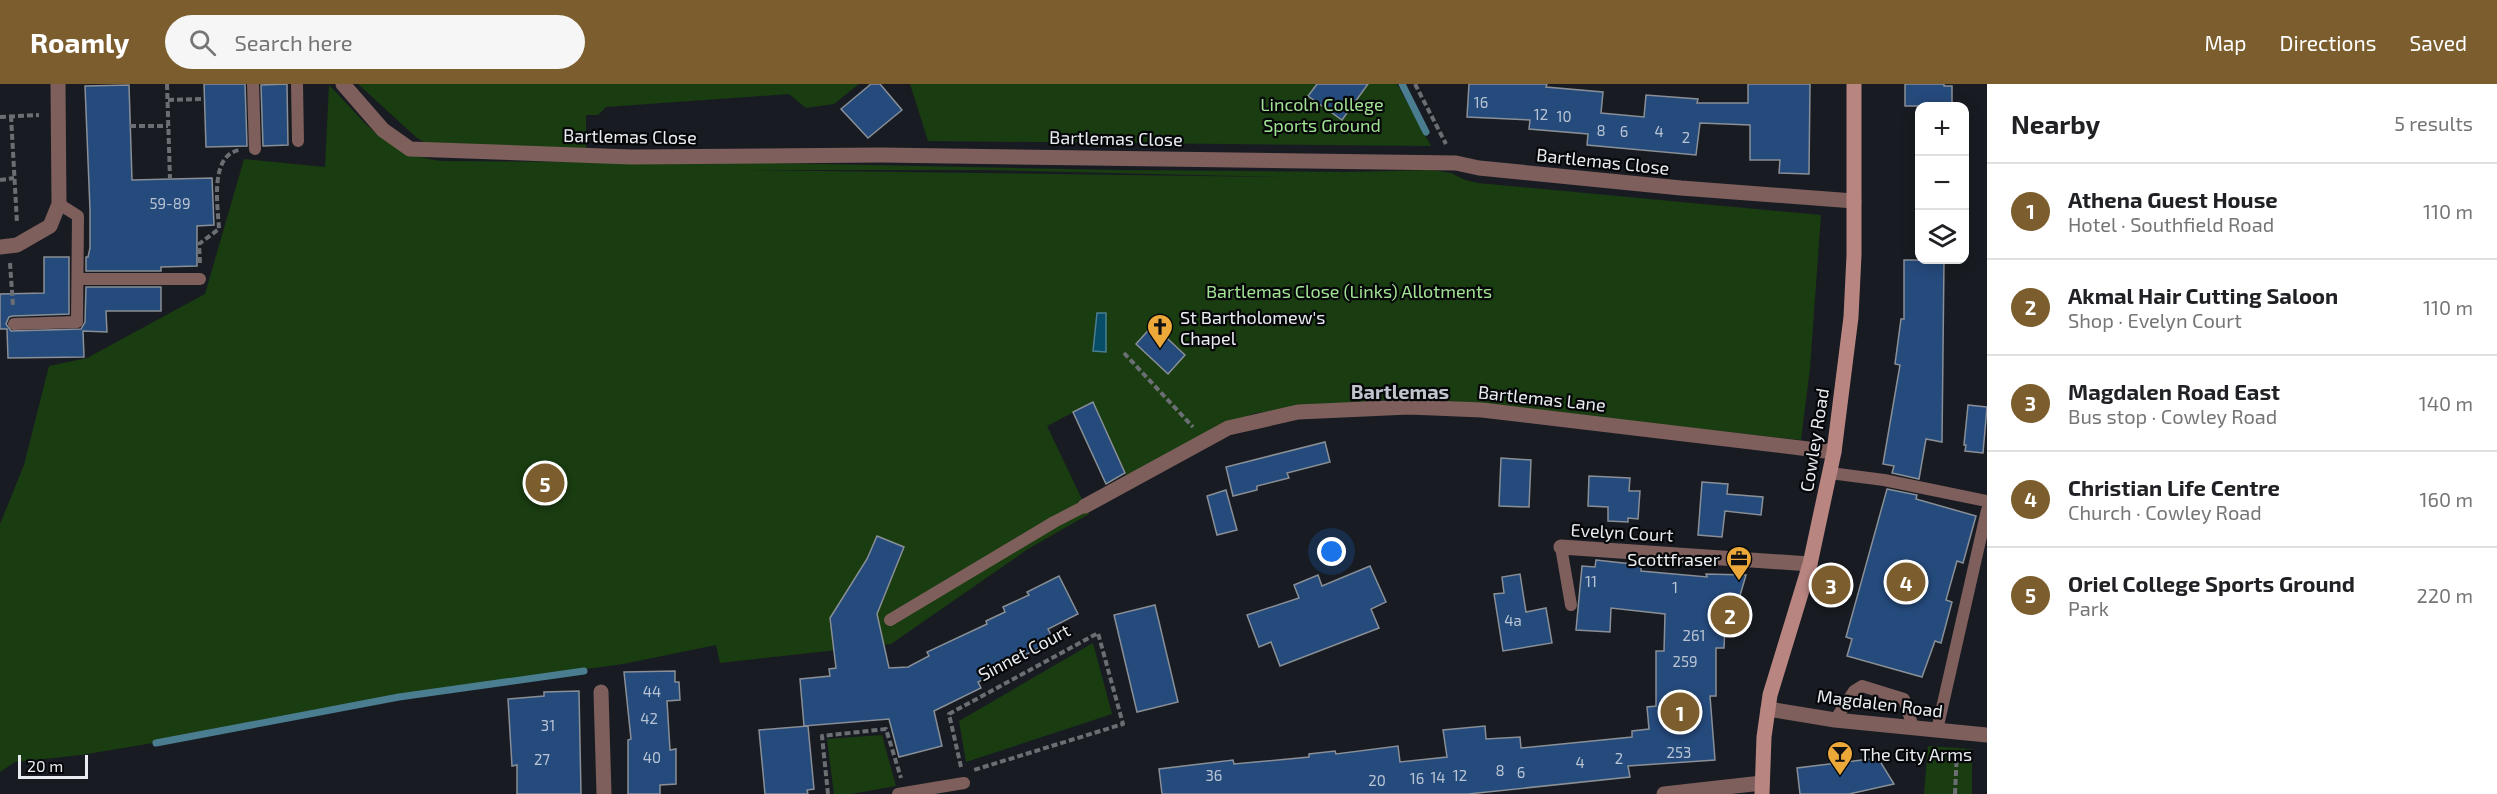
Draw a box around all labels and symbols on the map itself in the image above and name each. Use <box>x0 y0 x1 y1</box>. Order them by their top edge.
park label: Lincoln College Sports Ground <box>1260 93 1384 136</box>
house number: 16 <box>1474 93 1488 111</box>
house number: 12 <box>1534 105 1548 123</box>
house number: 10 <box>1556 107 1572 125</box>
house number: 8 <box>1596 121 1606 139</box>
house number: 6 <box>1620 122 1628 140</box>
house number: 4 <box>1654 122 1664 140</box>
street label: Bartlemas Close <box>563 124 697 148</box>
street label: Bartlemas Close <box>1049 126 1183 150</box>
house number: 2 <box>1682 128 1690 146</box>
street label: Bartlemas Close <box>1535 143 1671 179</box>
house number: 59-89 <box>149 194 191 212</box>
park label: Bartlemas Close (Links) Allotments <box>1206 280 1492 302</box>
place label: St Bartholomew's Chapel <box>1180 306 1325 349</box>
church icon: St Bartholomew's Chapel <box>1145 312 1175 350</box>
district label: Bartlemas <box>1351 379 1449 403</box>
street label: Bartlemas Lane <box>1477 380 1607 416</box>
street label: Cowley Road <box>1795 387 1833 493</box>
pin: 5 <box>526 460 564 506</box>
street label: Evelyn Court <box>1570 518 1674 546</box>
your location <box>1317 537 1346 566</box>
office icon: Scottfraser <box>1724 544 1754 582</box>
place label: Scottfraser <box>1627 548 1720 570</box>
pin: 4 <box>1886 560 1926 604</box>
pin: 3 <box>1812 562 1850 608</box>
house number: 11 <box>1585 572 1597 590</box>
house number: 1 <box>1672 578 1678 596</box>
pin: 2 <box>1710 592 1750 638</box>
house number: 4a <box>1504 611 1522 629</box>
street label: Sinnet Court <box>974 619 1074 685</box>
house number: 261 <box>1683 626 1705 644</box>
house number: 259 <box>1672 652 1698 670</box>
house number: 44 <box>643 682 661 700</box>
street label: Magdalen Road <box>1816 684 1944 722</box>
pin: 1 <box>1660 690 1700 734</box>
house number: 42 <box>640 709 658 727</box>
house number: 31 <box>541 716 555 734</box>
bar icon: The City Arms <box>1825 739 1855 777</box>
house number: 253 <box>1667 743 1691 761</box>
place label: The City Arms <box>1860 743 1972 765</box>
house number: 40 <box>643 748 661 766</box>
house number: 2 <box>1615 749 1623 767</box>
house number: 27 <box>534 750 550 768</box>
scale bar <box>18 752 88 780</box>
house number: 4 <box>1575 753 1585 771</box>
house number: 8 <box>1495 761 1505 779</box>
house number: 6 <box>1517 763 1525 781</box>
house number: 36 <box>1206 766 1222 784</box>
house number: 12 <box>1453 766 1467 784</box>
house number: 14 <box>1430 768 1446 786</box>
house number: 16 <box>1410 769 1424 787</box>
house number: 20 <box>1368 771 1386 789</box>

